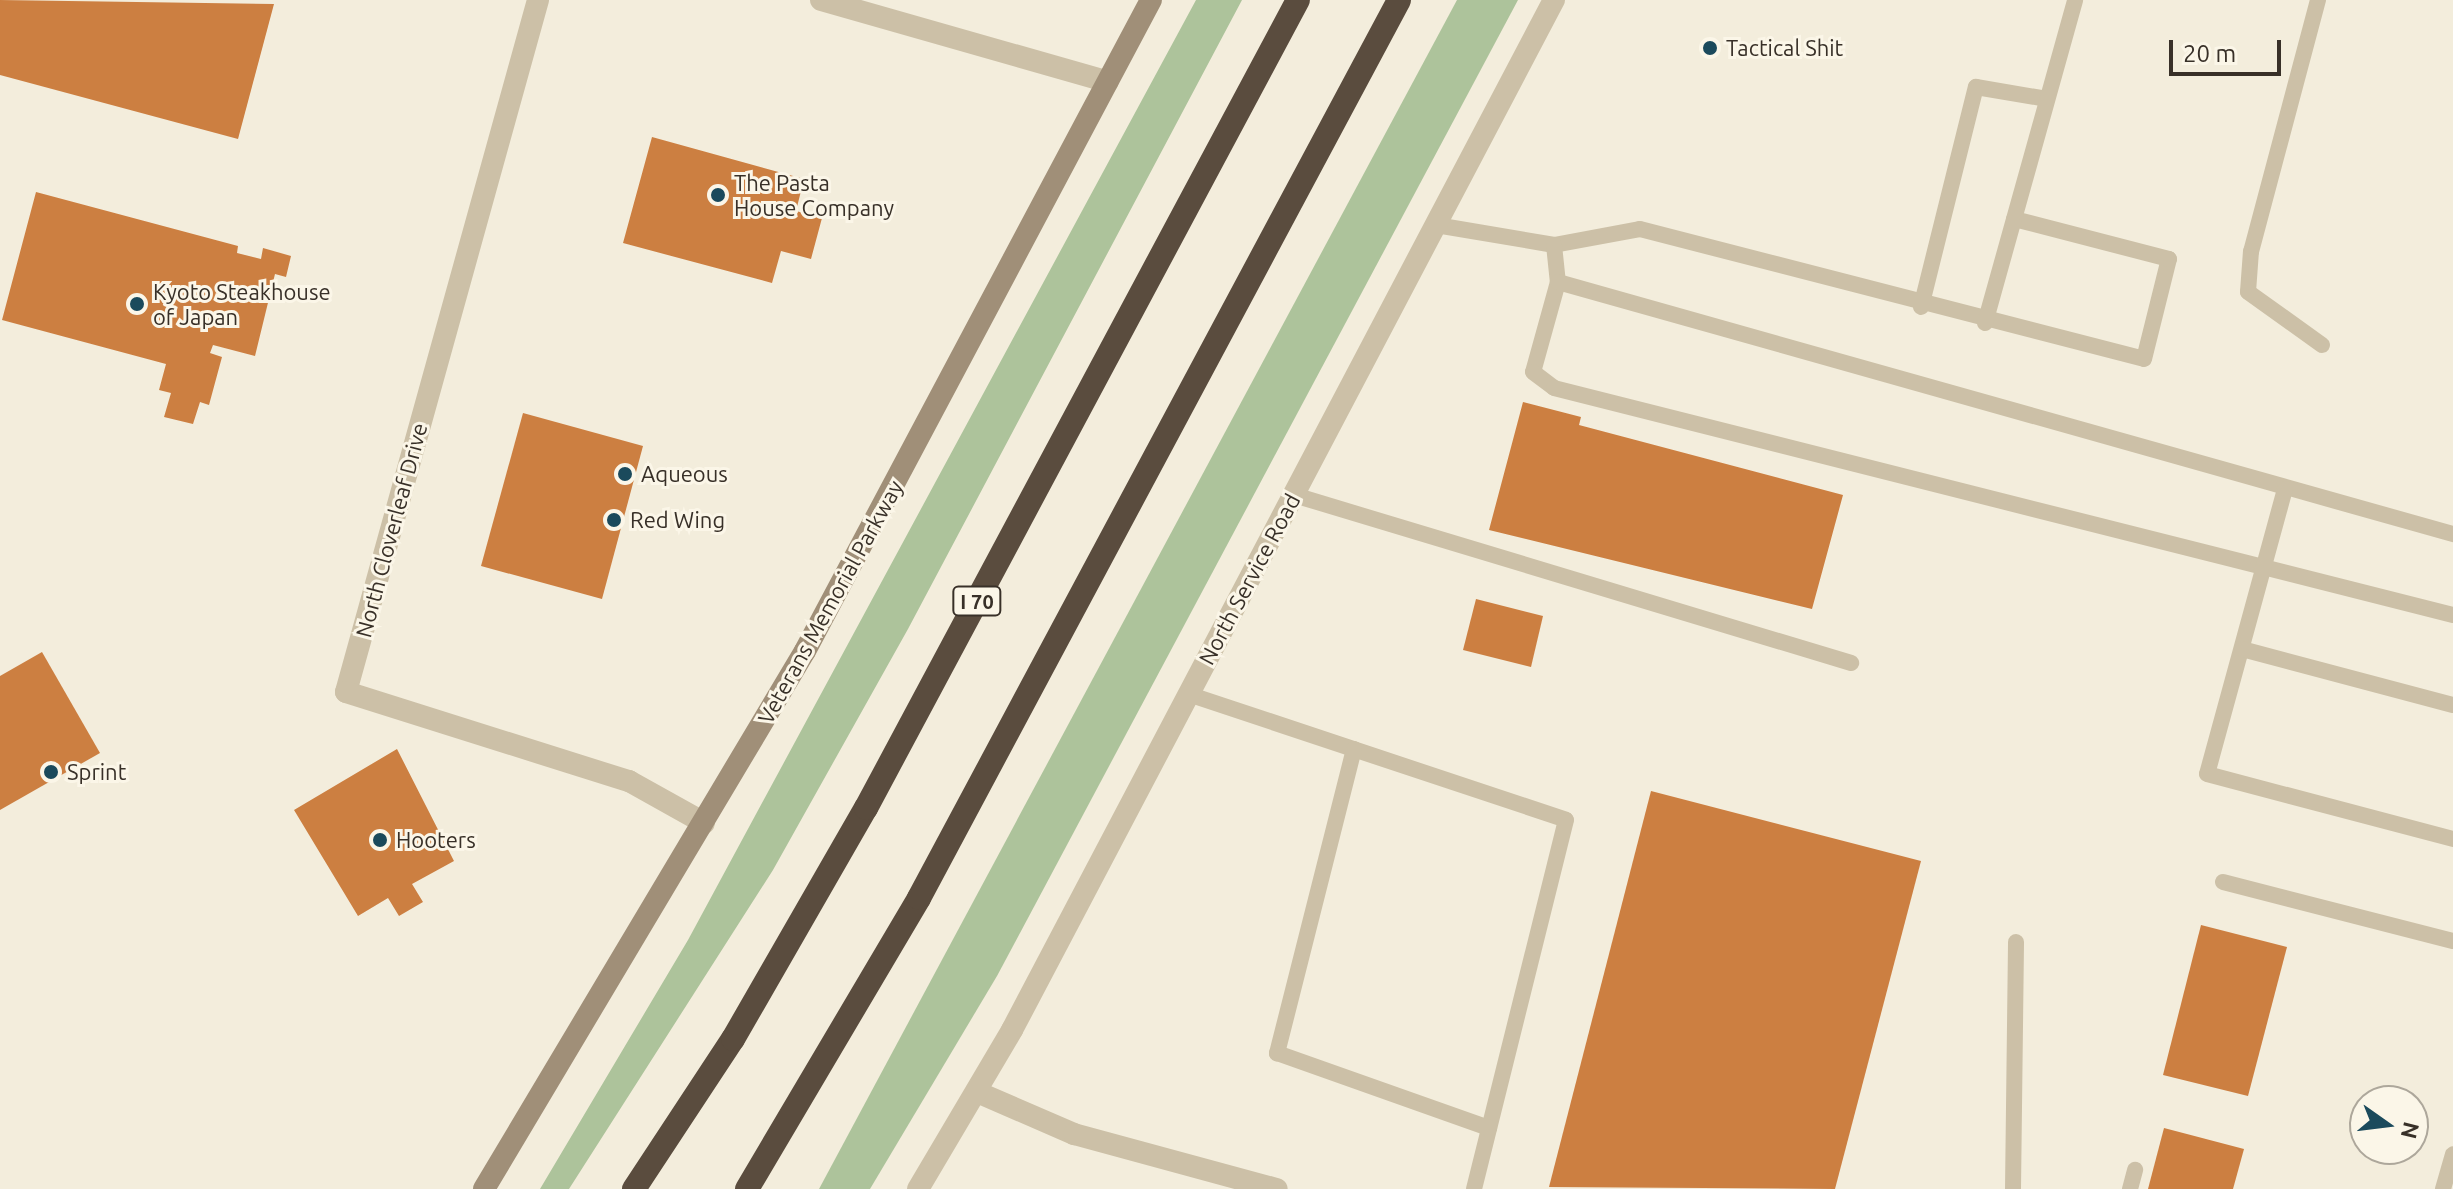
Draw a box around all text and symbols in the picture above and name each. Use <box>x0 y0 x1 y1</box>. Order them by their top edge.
scale bar <box>2173 24 2285 74</box>
place label: Tactical Shit <box>1726 35 1843 61</box>
marker: Tactical Shit <box>1701 39 1719 57</box>
text: 20 m <box>2183 40 2236 67</box>
place label: The Pasta House Company <box>734 169 894 220</box>
marker: The Pasta House Company <box>709 186 727 204</box>
place label: Kyoto Steakhouse of Japan <box>153 278 331 330</box>
marker: Kyoto Steakhouse of Japan <box>128 295 146 313</box>
street label: North Cloverleaf Drive <box>350 420 432 640</box>
place label: Aqueous <box>641 461 728 487</box>
marker: Aqueous <box>616 465 634 483</box>
street label: Veterans Memorial Parkway <box>752 476 908 728</box>
street label: North Service Road <box>1193 489 1305 669</box>
place label: Red Wing <box>630 507 725 533</box>
marker: Red Wing <box>605 511 623 529</box>
road number: I 70 <box>951 585 1003 617</box>
place label: Sprint <box>67 759 126 785</box>
marker: Sprint <box>42 763 60 781</box>
place label: Hooters <box>396 827 476 853</box>
marker: Hooters <box>371 831 389 849</box>
north arrow <box>2349 1085 2429 1165</box>
text: N <box>2397 1119 2425 1141</box>

